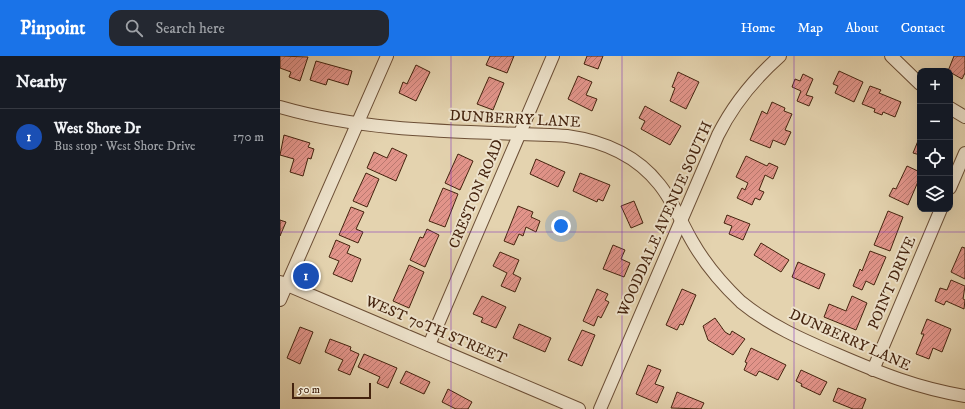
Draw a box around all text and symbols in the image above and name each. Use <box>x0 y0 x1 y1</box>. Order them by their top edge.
search box <box>109 10 389 46</box>
text: Pinpoint <box>20 17 85 40</box>
icon: search <box>123 17 145 39</box>
text: Search here <box>155 19 225 38</box>
text: Home <box>741 19 775 37</box>
text: Map <box>797 19 823 37</box>
text: About <box>845 19 879 37</box>
text: Contact <box>901 19 945 37</box>
map controls <box>917 68 953 212</box>
button: + <box>917 68 953 104</box>
text: Nearby <box>16 71 66 93</box>
button: − <box>917 104 953 140</box>
street label: DUNBERRY LANE <box>449 106 581 132</box>
street label: WOODDALE AVENUE SOUTH <box>613 118 717 321</box>
text: West Shore Dr <box>54 119 141 138</box>
text: 1 <box>27 129 31 145</box>
text: 170 m <box>233 129 264 145</box>
street label: CRESTON ROAD <box>444 136 508 252</box>
text: Bus stop · West Shore Drive <box>54 138 195 154</box>
button: locate <box>917 140 953 176</box>
button: layers <box>917 176 953 212</box>
your location <box>551 216 571 236</box>
street label: POINT DRIVE <box>864 233 920 333</box>
pin: 1 <box>293 261 319 291</box>
street label: WEST 70TH STREET <box>362 291 510 369</box>
street label: DUNBERRY LANE <box>786 305 914 375</box>
scale bar <box>292 381 371 400</box>
text: 50 m <box>298 383 320 397</box>

